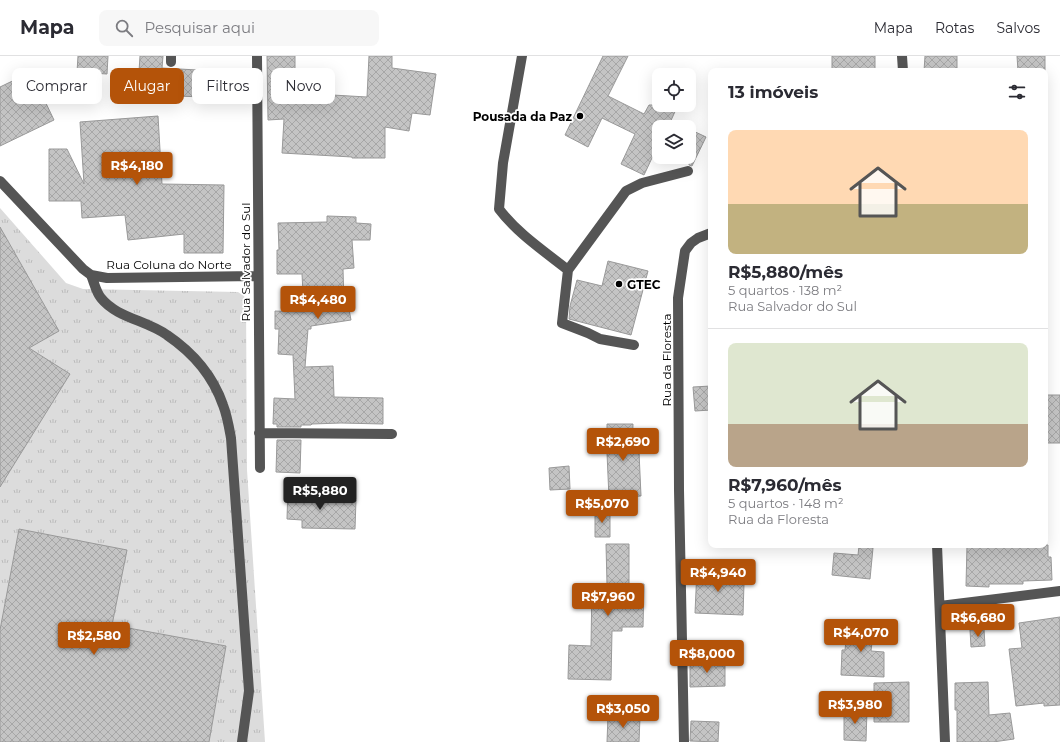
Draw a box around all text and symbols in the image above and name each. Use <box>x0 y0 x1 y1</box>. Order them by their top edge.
search box <box>99 10 379 46</box>
text: Mapa <box>20 16 75 39</box>
icon: search <box>113 17 135 39</box>
text: Pesquisar aqui <box>145 18 255 37</box>
text: Mapa <box>874 19 913 37</box>
text: Rotas <box>935 19 974 37</box>
text: Salvos <box>996 19 1040 37</box>
chip: Comprar <box>12 68 102 104</box>
chip: Alugar <box>110 68 184 104</box>
chip: Filtros <box>192 68 263 104</box>
chip: Novo <box>271 68 335 104</box>
map controls <box>652 68 696 164</box>
button: locate <box>652 68 696 112</box>
icon: filters <box>1006 81 1028 103</box>
text: 13 imóveis <box>728 82 818 102</box>
place label: Pousada da Paz <box>473 109 572 124</box>
marker: Pousada da Paz <box>575 111 585 121</box>
button: layers <box>652 120 696 164</box>
pin: R$4,180 <box>100 152 174 186</box>
icon: home <box>842 156 914 228</box>
text: R$4,180 <box>111 157 163 173</box>
street label: Rua Salvador do Sul <box>238 202 253 322</box>
street label: Rua Coluna do Norte <box>106 257 232 272</box>
text: R$5,880/mês <box>728 262 843 282</box>
place label: GTEC <box>627 277 661 292</box>
marker: GTEC <box>614 279 624 289</box>
text: 5 quartos · 138 m² <box>728 282 842 298</box>
pin: R$4,480 <box>281 286 355 320</box>
text: R$4,480 <box>289 291 347 307</box>
text: Rua Salvador do Sul <box>728 298 857 314</box>
street label: Rua da Floresta <box>659 313 674 407</box>
icon: home <box>842 369 914 441</box>
pin: R$2,690 <box>586 428 660 462</box>
text: R$2,690 <box>596 433 650 449</box>
text: R$7,960/mês <box>728 475 841 495</box>
pin: R$5,880 <box>283 477 357 511</box>
text: R$5,880 <box>292 482 348 498</box>
pin: R$5,070 <box>565 490 639 524</box>
text: R$5,070 <box>575 495 629 511</box>
text: 5 quartos · 148 m² <box>728 495 844 511</box>
text: Rua da Floresta <box>728 511 829 527</box>
pin: R$4,940 <box>681 559 755 593</box>
text: R$4,940 <box>690 564 746 580</box>
pin: R$7,960 <box>571 583 645 617</box>
text: R$7,960 <box>581 588 635 604</box>
pin: R$6,680 <box>941 604 1015 638</box>
text: R$6,680 <box>950 609 1006 625</box>
pin: R$4,070 <box>824 619 898 653</box>
pin: R$2,580 <box>57 622 131 656</box>
text: R$4,070 <box>833 624 889 640</box>
text: R$2,580 <box>67 627 121 643</box>
pin: R$8,000 <box>670 640 744 674</box>
text: R$8,000 <box>679 645 735 661</box>
pin: R$3,980 <box>818 691 892 725</box>
pin: R$3,050 <box>586 695 660 729</box>
text: R$3,980 <box>828 696 882 712</box>
text: R$3,050 <box>596 700 650 716</box>

